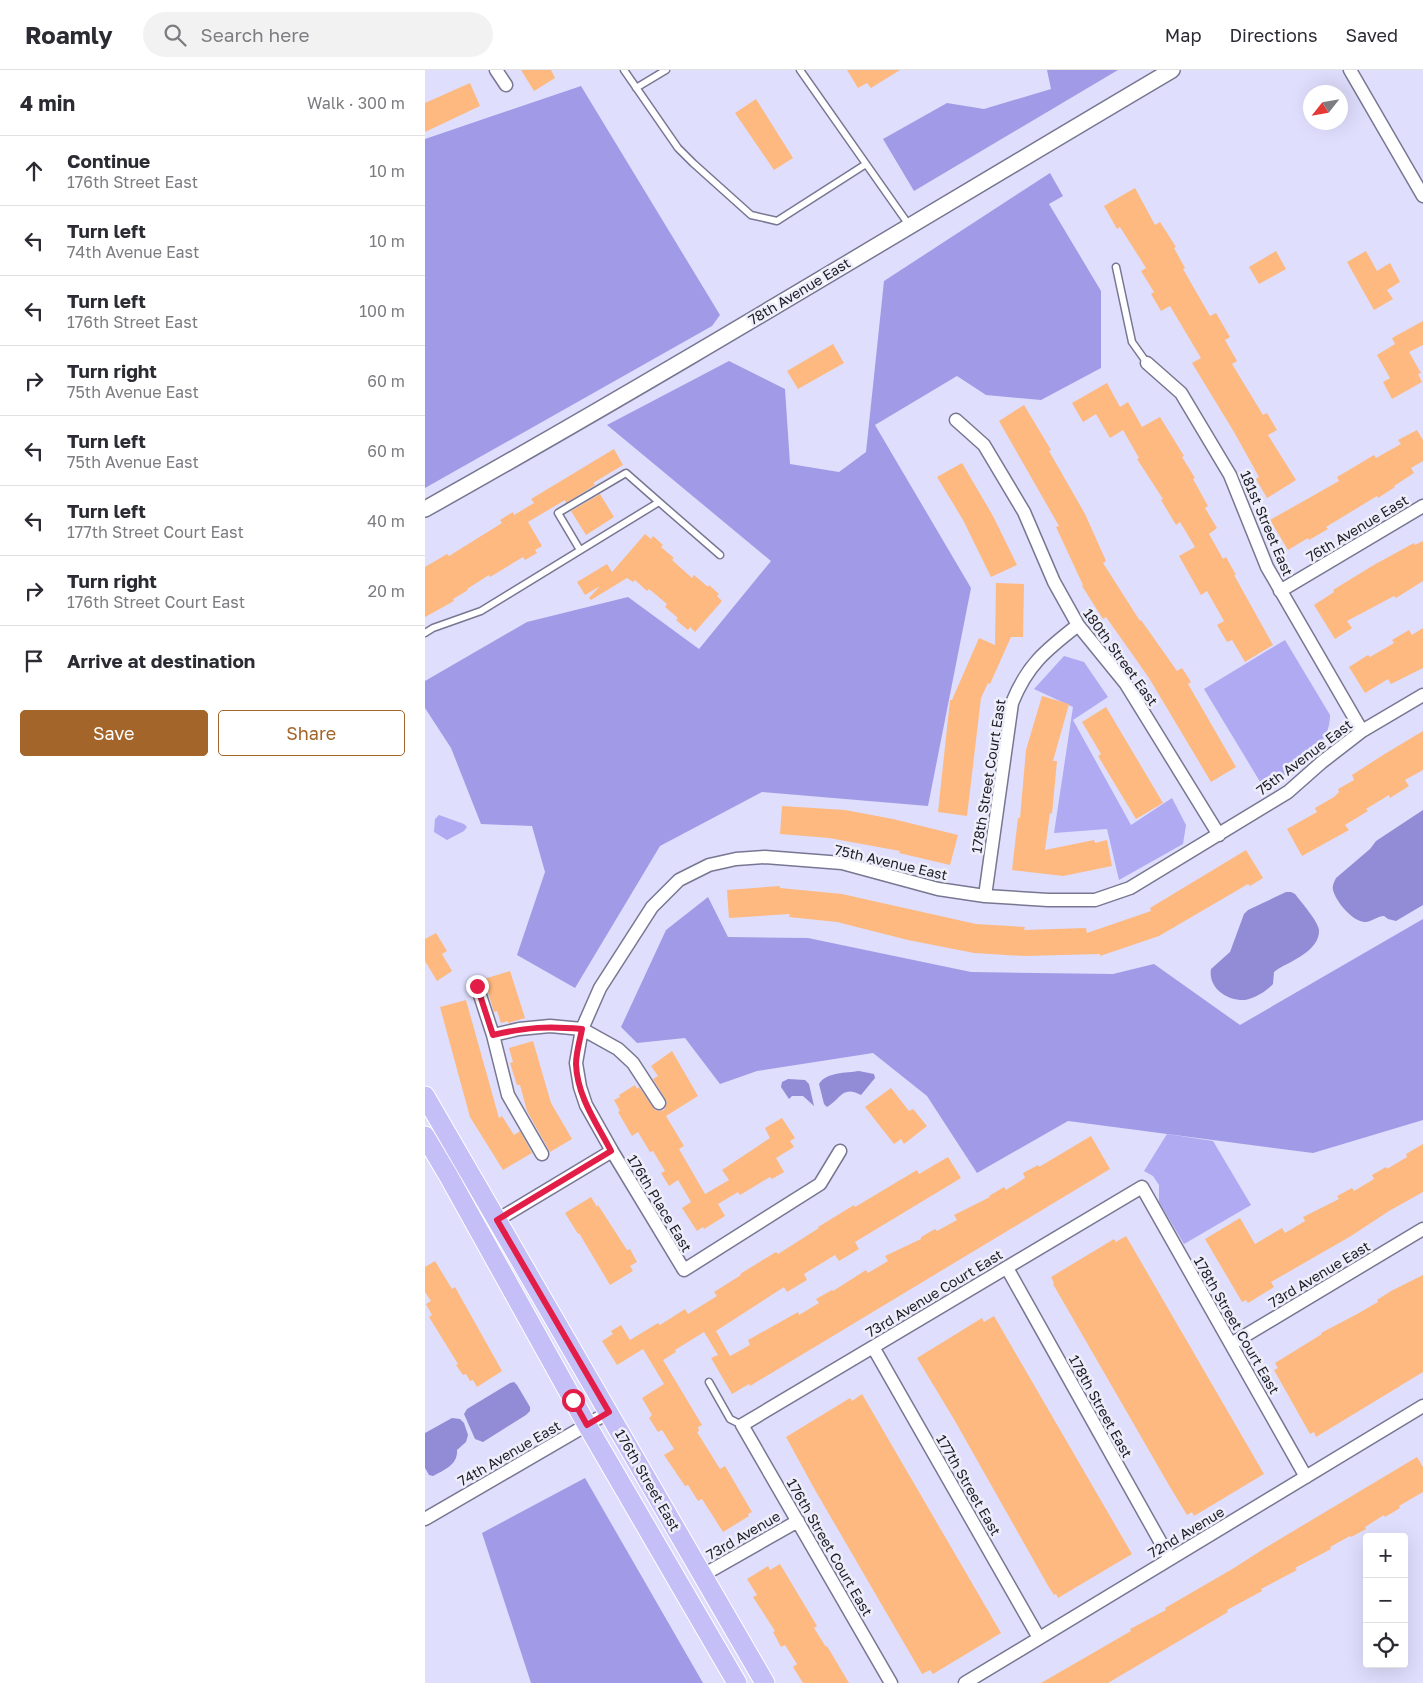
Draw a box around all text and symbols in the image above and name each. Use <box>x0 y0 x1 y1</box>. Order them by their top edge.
search box <box>143 12 493 57</box>
text: Roamly <box>25 20 113 49</box>
icon: search <box>161 21 189 49</box>
text: Search here <box>201 23 309 46</box>
text: Map <box>1165 24 1201 46</box>
text: Directions <box>1229 24 1317 46</box>
text: Saved <box>1345 24 1398 46</box>
north arrow <box>1303 85 1348 130</box>
text: 4 min <box>20 90 75 116</box>
text: Walk · 300 m <box>307 93 405 113</box>
text: Continue <box>67 149 150 172</box>
icon: ahead <box>20 157 48 185</box>
text: 10 m <box>369 161 405 181</box>
text: 176th Street East <box>67 172 198 192</box>
text: Turn left <box>67 219 146 242</box>
icon: left <box>20 227 48 255</box>
text: 10 m <box>369 231 405 251</box>
text: 74th Avenue East <box>67 242 199 262</box>
street label: 78th Avenue East <box>745 254 853 328</box>
text: Turn left <box>67 289 146 312</box>
icon: left <box>20 297 48 325</box>
text: 100 m <box>359 301 405 321</box>
text: 176th Street East <box>67 312 198 332</box>
text: Turn right <box>67 359 157 382</box>
icon: right <box>20 367 48 395</box>
text: 60 m <box>367 371 405 391</box>
text: 75th Avenue East <box>67 382 199 402</box>
text: Turn left <box>67 429 146 452</box>
icon: left <box>20 437 48 465</box>
text: 60 m <box>367 441 405 461</box>
text: 75th Avenue East <box>67 452 199 472</box>
street label: 181st Street East <box>1237 468 1297 578</box>
street label: 76th Avenue East <box>1303 491 1411 565</box>
text: Turn left <box>67 499 146 522</box>
icon: left <box>20 507 48 535</box>
text: 40 m <box>367 511 405 531</box>
text: 177th Street Court East <box>67 522 244 542</box>
text: Turn right <box>67 569 157 592</box>
icon: right <box>20 577 48 605</box>
text: 20 m <box>368 581 405 601</box>
text: 176th Street Court East <box>67 592 245 612</box>
street label: 180th Street East <box>1080 605 1162 709</box>
icon: arrive <box>20 647 48 675</box>
text: Arrive at destination <box>67 649 255 672</box>
street label: 178th Street Court East <box>967 698 1009 854</box>
button: Save <box>20 710 208 756</box>
button: Share <box>218 710 405 756</box>
street label: 75th Avenue East <box>1253 715 1355 799</box>
street label: 75th Avenue East <box>833 841 949 883</box>
route end <box>466 975 489 998</box>
street label: 176th Place East <box>624 1151 696 1255</box>
street label: 73rd Avenue East <box>1265 1237 1373 1311</box>
street label: 73rd Avenue Court East <box>863 1245 1005 1341</box>
street label: 178th Street Court East <box>1191 1253 1283 1397</box>
street label: 178th Street East <box>1066 1352 1136 1460</box>
route start <box>562 1389 585 1412</box>
street label: 74th Avenue East <box>455 1417 563 1489</box>
street label: 176th Street East <box>612 1426 684 1534</box>
street label: 177th Street East <box>933 1432 1005 1538</box>
street label: 176th Street Court East <box>784 1475 876 1619</box>
street label: 72nd Avenue <box>1145 1503 1227 1561</box>
street label: 73rd Avenue <box>703 1507 783 1563</box>
map controls <box>1363 1533 1408 1668</box>
button: + <box>1363 1533 1408 1578</box>
button: − <box>1363 1578 1408 1623</box>
button: locate <box>1363 1623 1408 1668</box>

